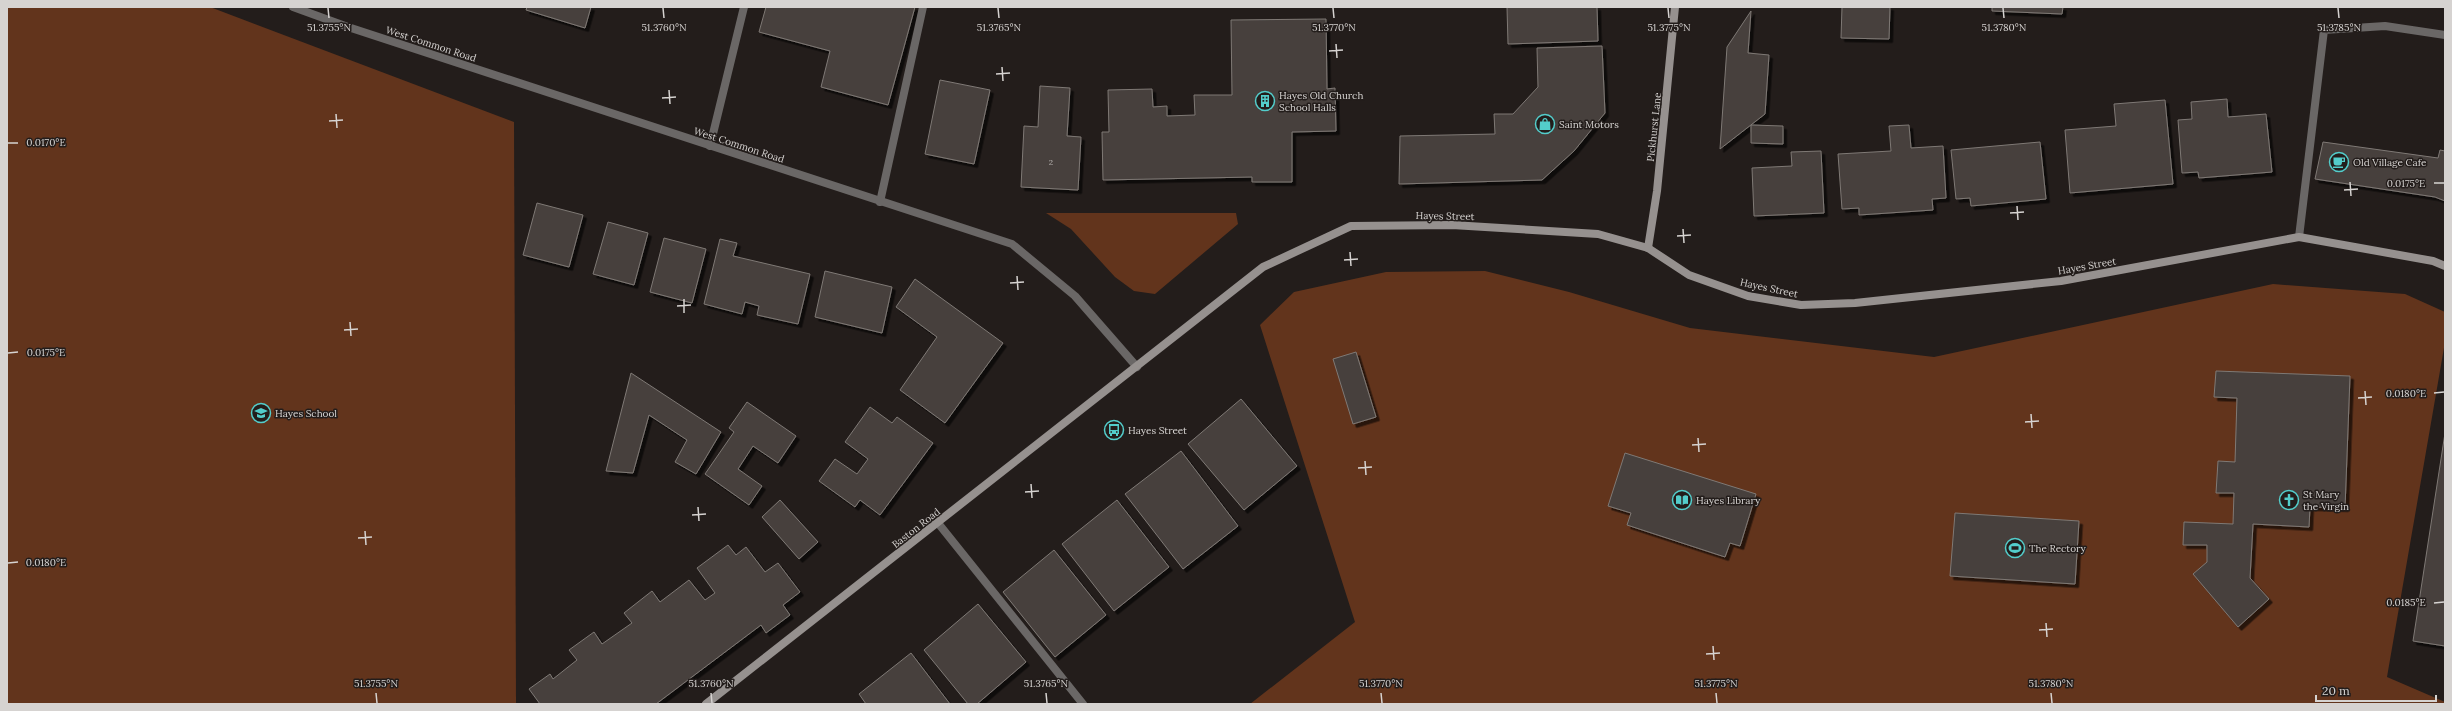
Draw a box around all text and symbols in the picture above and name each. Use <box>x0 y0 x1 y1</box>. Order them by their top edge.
text: 51.3755°N <box>307 21 351 34</box>
text: 51.3760°N <box>641 21 687 34</box>
text: 51.3765°N <box>977 21 1022 34</box>
text: 51.3770°N <box>1312 21 1356 34</box>
text: 51.3775°N <box>1647 21 1691 34</box>
text: 51.3780°N <box>1982 21 2027 34</box>
text: 51.3785°N <box>2317 21 2361 34</box>
street label: West Common Road <box>384 23 478 65</box>
place label: Hayes Old Church School Halls <box>1279 89 1363 114</box>
building icon: Hayes Old Church School Halls <box>1254 90 1276 112</box>
street label: Pickhurst Lane <box>1644 91 1664 162</box>
shop icon: Saint Motors <box>1534 113 1556 135</box>
place label: Saint Motors <box>1559 118 1619 131</box>
street label: West Common Road <box>692 124 786 166</box>
text: 0.0170°E <box>26 136 66 149</box>
cafe icon: Old Village Cafe <box>2328 151 2350 173</box>
place label: Old Village Cafe <box>2353 156 2427 169</box>
house number: 2 <box>1049 157 1053 167</box>
text: 0.0175°E <box>2387 177 2425 190</box>
street label: Hayes Street <box>1415 209 1475 223</box>
street label: Hayes Street <box>2057 254 2117 278</box>
street label: Hayes Street <box>1739 276 1799 301</box>
text: 0.0175°E <box>27 346 65 359</box>
text: 0.0180°E <box>2386 387 2426 400</box>
school or university icon: Hayes School <box>250 402 272 424</box>
place label: Hayes School <box>275 407 337 420</box>
bus stop icon: Hayes Street <box>1103 419 1125 441</box>
place label: Hayes Street <box>1128 424 1187 437</box>
place label: St Mary the Virgin <box>2303 488 2349 513</box>
library icon: Hayes Library <box>1671 489 1693 511</box>
church icon: St Mary the Virgin <box>2278 489 2300 511</box>
place label: Hayes Library <box>1696 494 1761 507</box>
street label: Baston Road <box>889 505 943 551</box>
sports icon: The Rectory <box>2004 537 2026 559</box>
place label: The Rectory <box>2029 542 2087 555</box>
text: 0.0180°E <box>26 556 66 569</box>
text: 0.0185°E <box>2386 596 2426 609</box>
text: 51.3755°N <box>354 677 398 690</box>
text: 51.3760°N <box>688 677 734 690</box>
text: 51.3765°N <box>1024 677 1069 690</box>
text: 51.3770°N <box>1359 677 1403 690</box>
text: 51.3775°N <box>1694 677 1738 690</box>
text: 51.3780°N <box>2029 677 2074 690</box>
scale bar <box>2316 677 2436 703</box>
text: 20 m <box>2322 683 2350 698</box>

